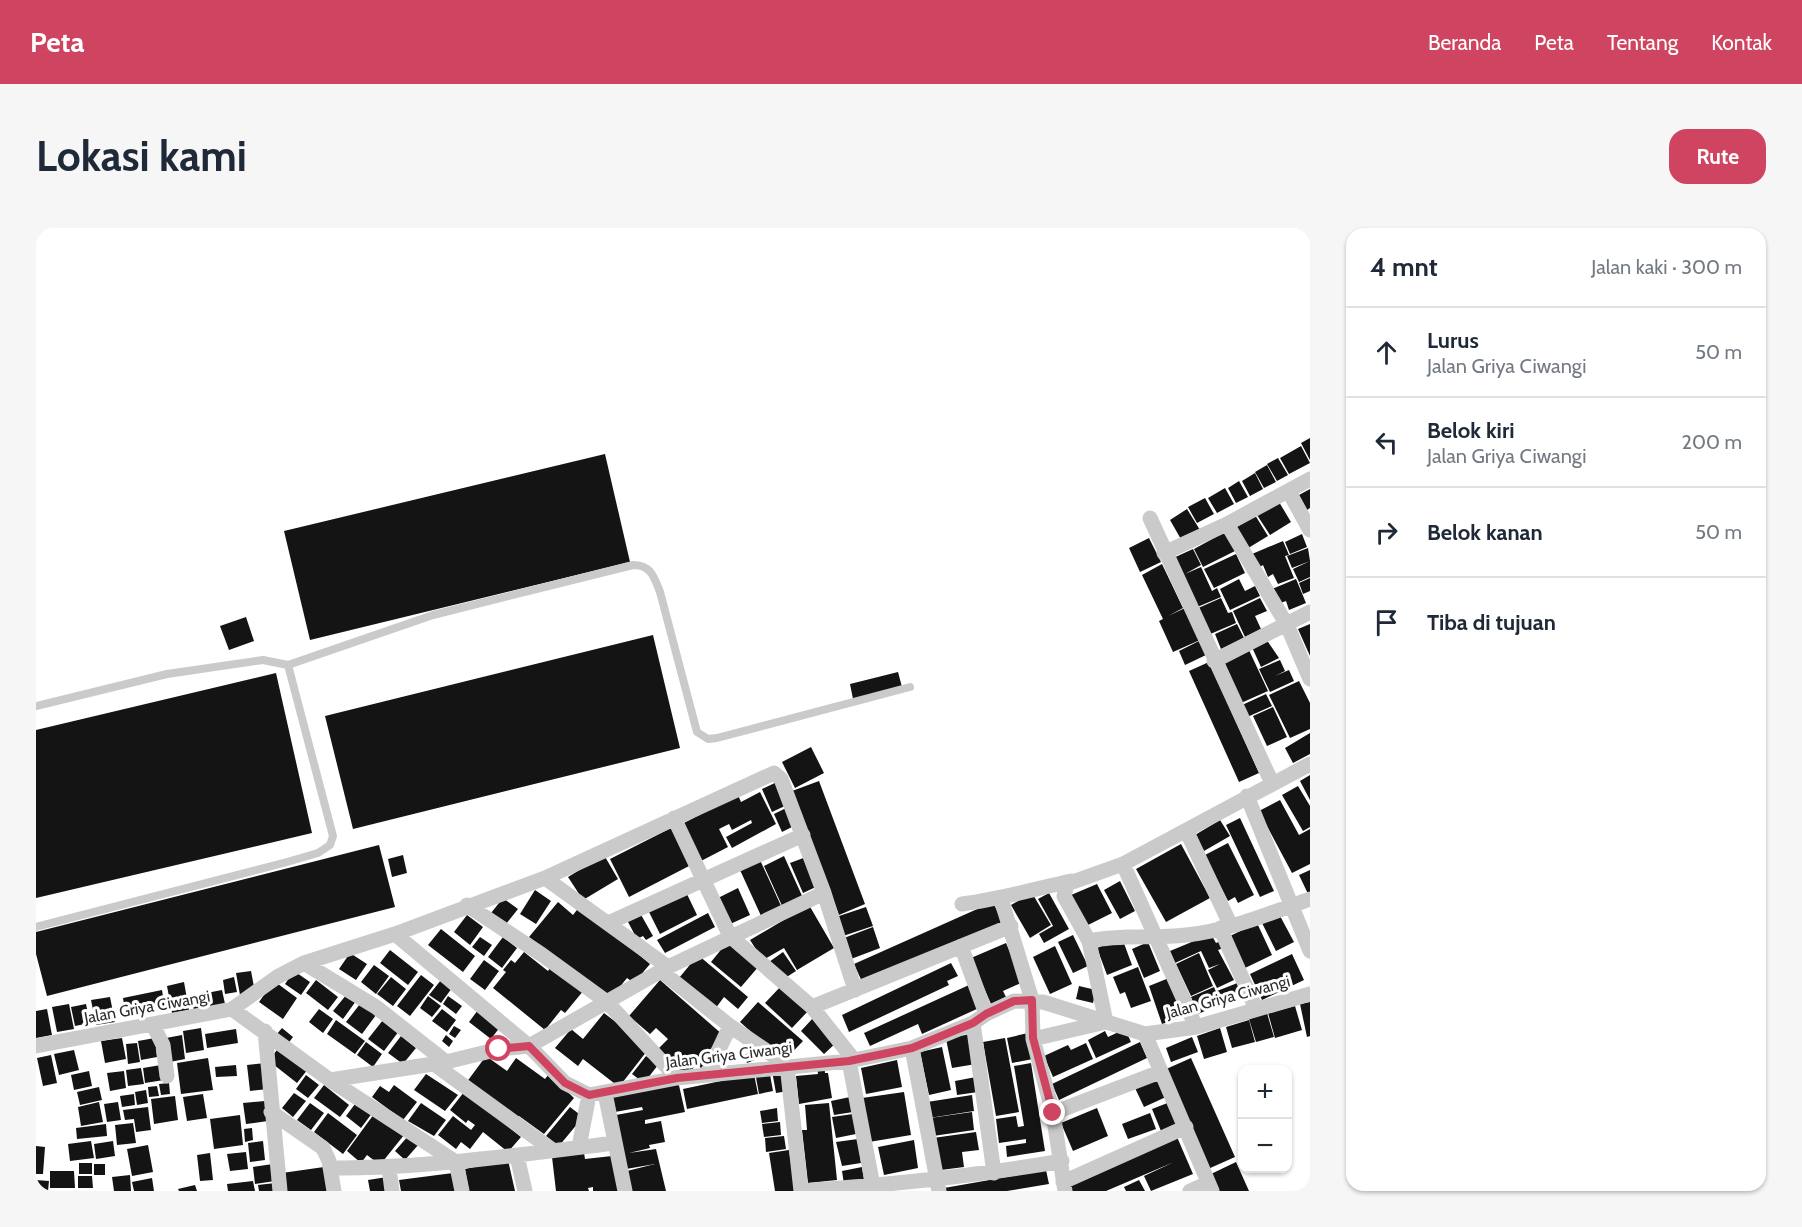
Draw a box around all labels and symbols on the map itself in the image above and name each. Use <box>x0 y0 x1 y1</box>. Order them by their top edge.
street label: Jalan Griya Ciwangi <box>1163 971 1292 1023</box>
street label: Jalan Griya Ciwangi <box>82 987 211 1028</box>
route start <box>485 1035 511 1061</box>
street label: Jalan Griya Ciwangi <box>664 1038 793 1072</box>
route end <box>1039 1099 1065 1125</box>

